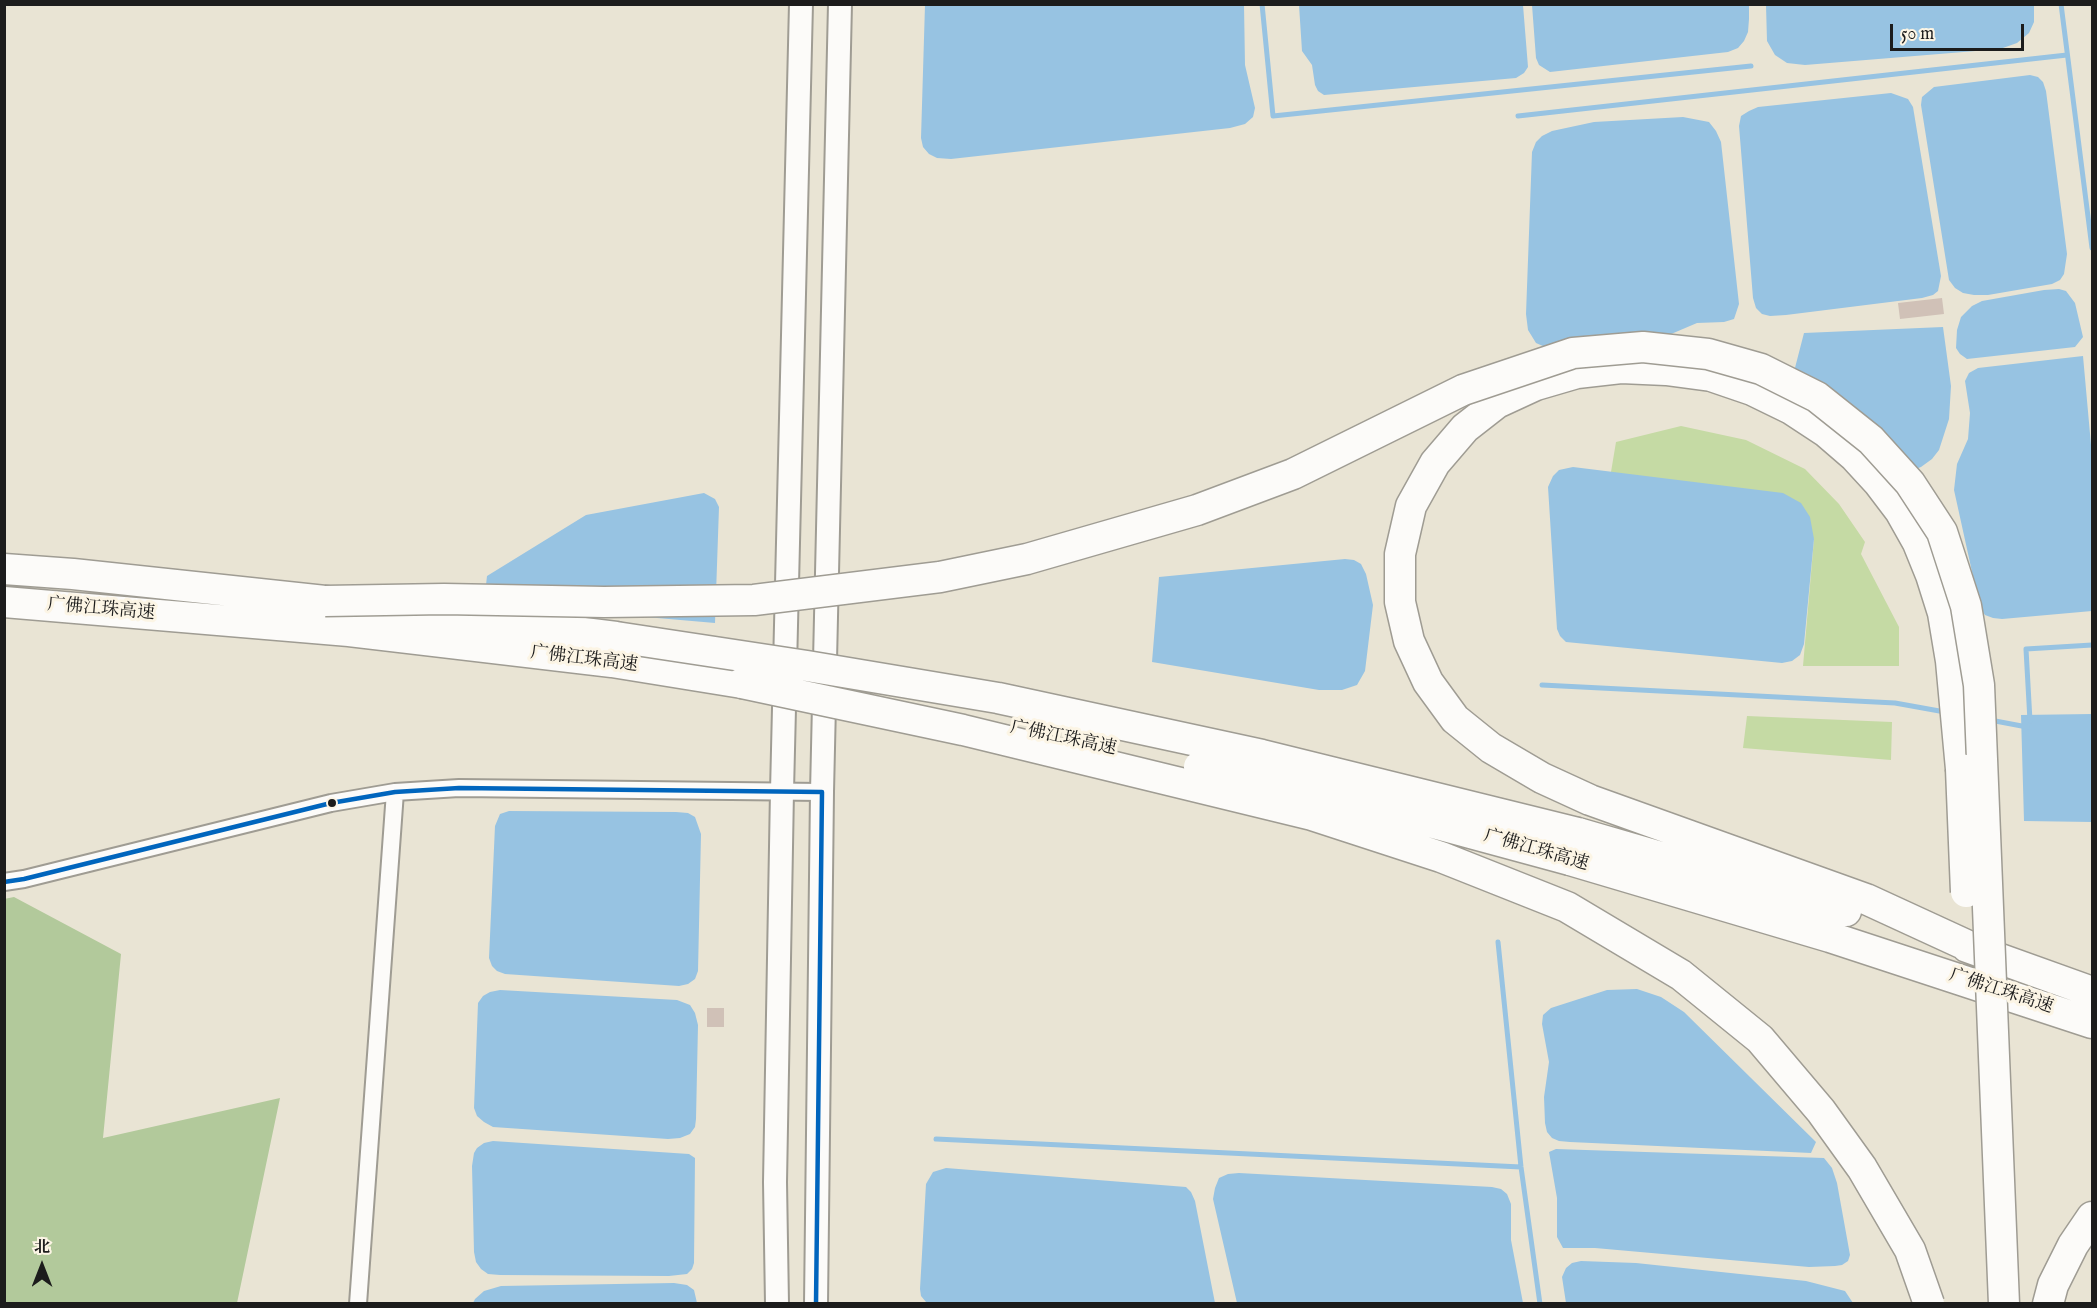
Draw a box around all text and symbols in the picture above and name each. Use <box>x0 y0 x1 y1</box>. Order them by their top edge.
scale bar <box>1893 12 2026 50</box>
text: 50 m <box>1901 23 1934 46</box>
street label: 广佛江珠高速 <box>46 595 156 625</box>
street label: 广佛江珠高速 <box>529 643 639 677</box>
street label: 广佛江珠高速 <box>1008 717 1118 761</box>
unlabelled marker <box>326 797 338 809</box>
street label: 广佛江珠高速 <box>1481 826 1591 876</box>
street label: 广佛江珠高速 <box>1946 965 2056 1019</box>
north arrow <box>12 1236 72 1296</box>
text: 北 <box>34 1238 50 1258</box>

